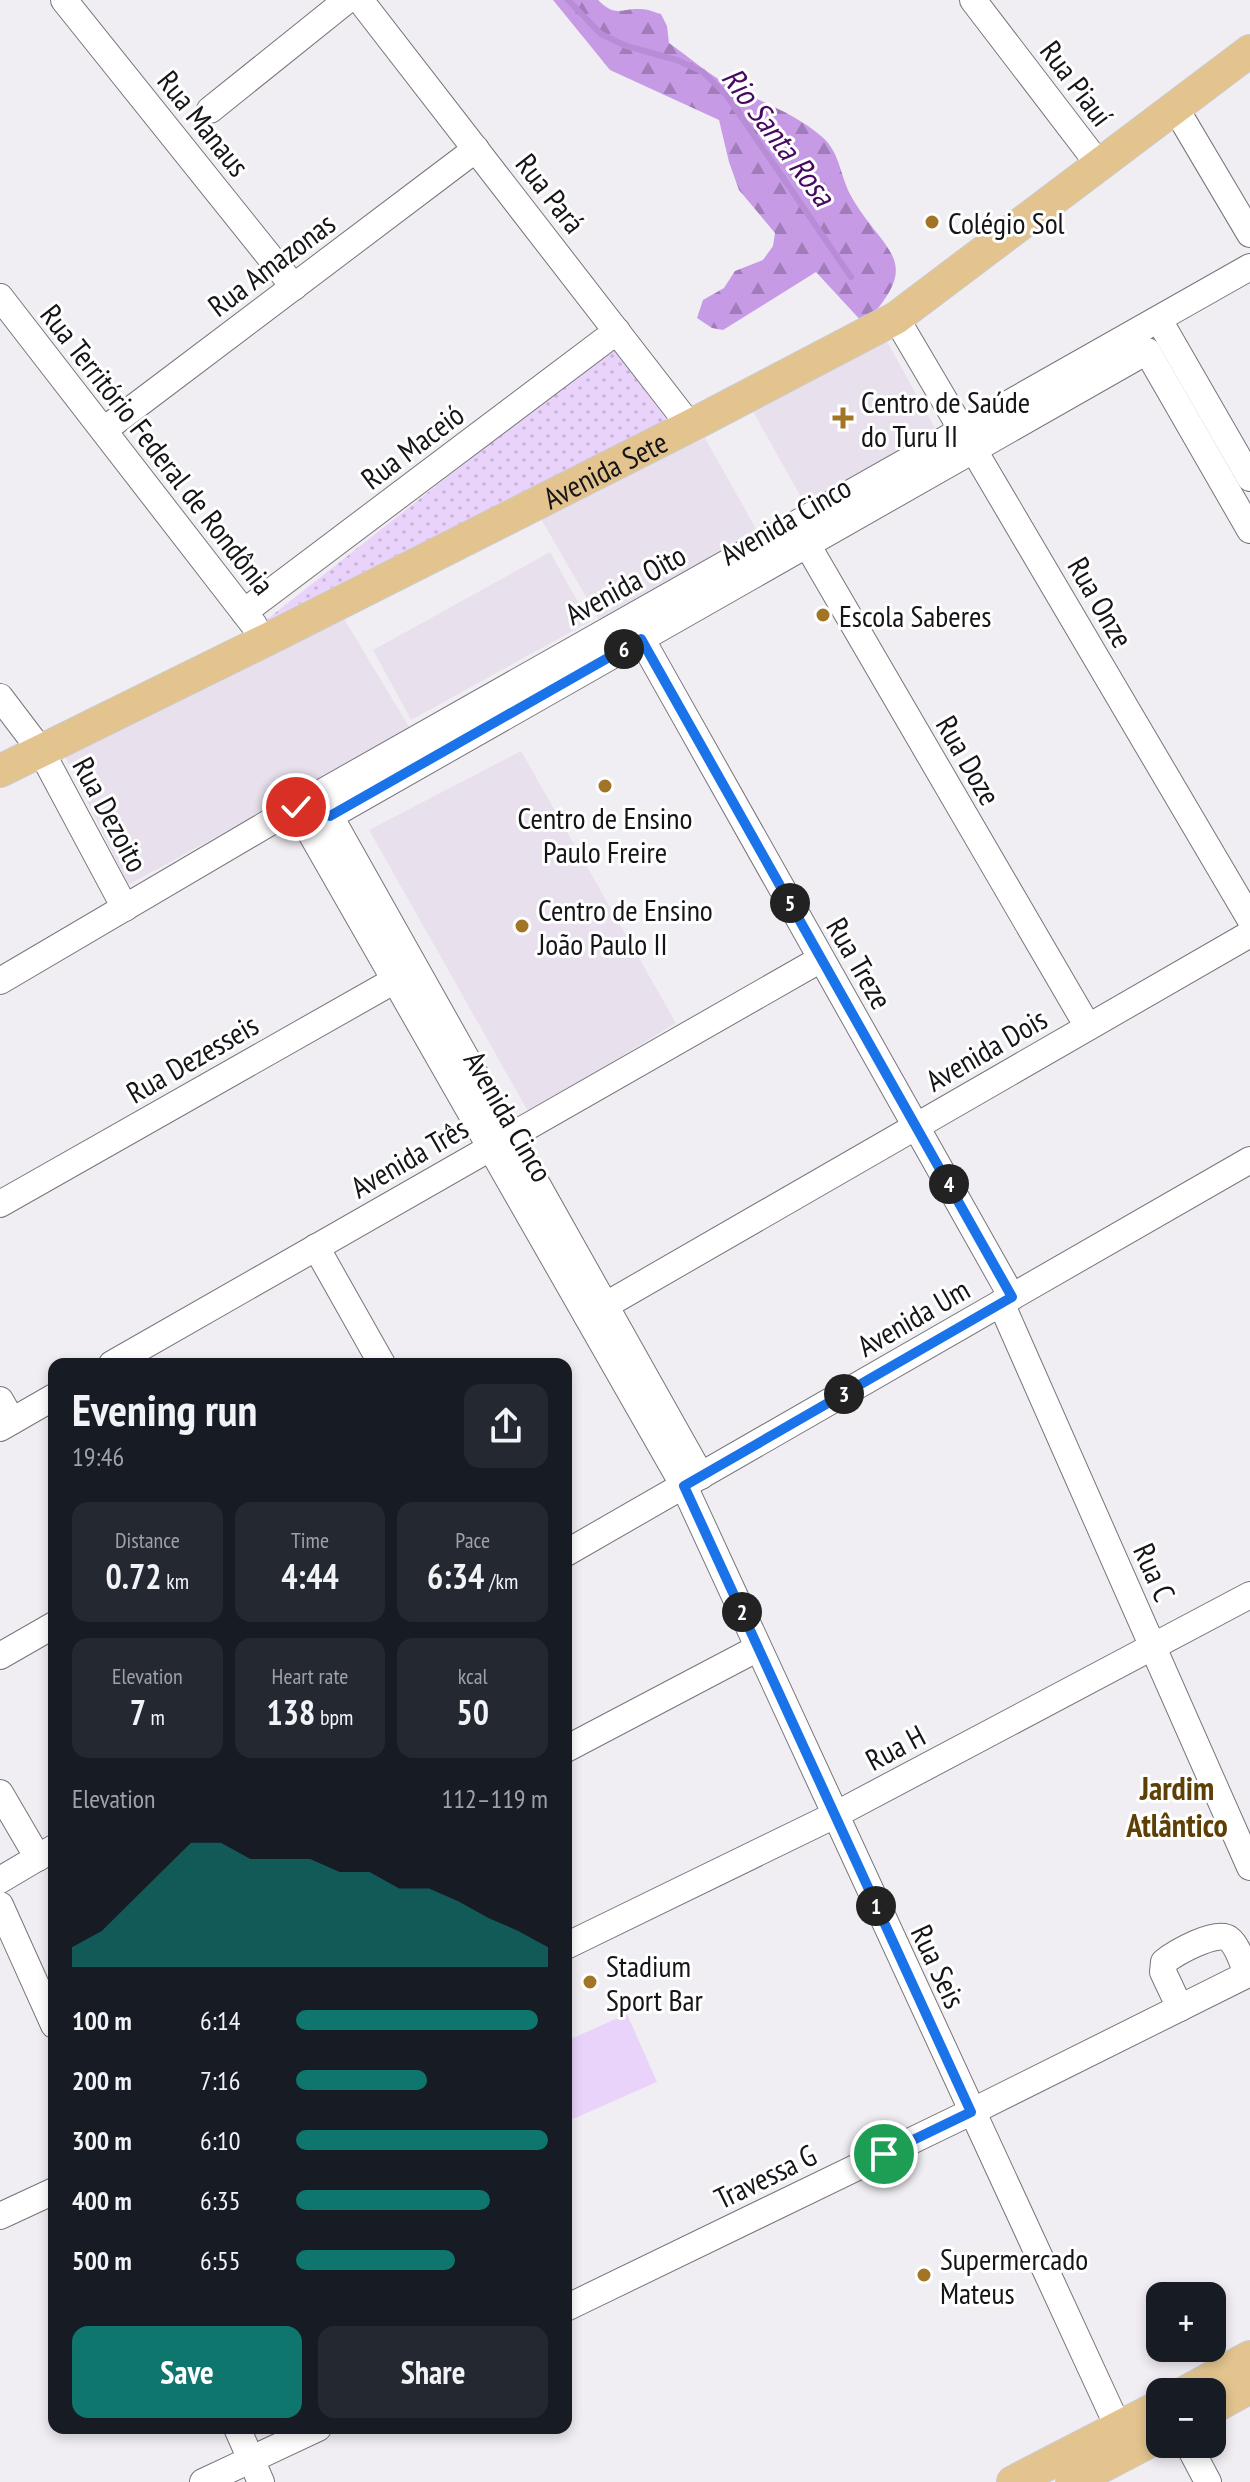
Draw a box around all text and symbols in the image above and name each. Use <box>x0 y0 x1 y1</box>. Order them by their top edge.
street label: Rua Piauí <box>1032 32 1122 134</box>
water label: Rio Santa Rosa <box>713 58 846 216</box>
street label: Rua Manaus <box>149 62 259 184</box>
street label: Rua Pará <box>508 145 594 241</box>
street label: Rua Amazonas <box>200 203 342 325</box>
place label: Colégio Sol <box>948 203 1065 242</box>
marker: Colégio Sol <box>923 213 941 231</box>
street label: Rua Território Federal de Rondônia <box>32 296 284 602</box>
place label: Centro de Saúde do Turu II <box>861 382 1030 455</box>
street label: Rua Maceió <box>353 395 471 497</box>
marker: Centro de Saúde do Turu II <box>832 407 854 429</box>
street label: Avenida Sete <box>536 421 673 517</box>
street label: Avenida Cinco <box>713 467 857 573</box>
street label: Avenida Oito <box>558 535 692 633</box>
street label: Rua Onze <box>1060 550 1142 654</box>
place label: Escola Saberes <box>839 596 992 635</box>
marker: Escola Saberes <box>814 606 832 624</box>
pin: 6 <box>604 629 644 669</box>
text: 6 <box>619 635 629 663</box>
street label: Rua Doze <box>928 708 1010 812</box>
street label: Rua Dezoito <box>65 750 157 878</box>
pin <box>262 773 330 841</box>
marker: Centro de Ensino Paulo Freire <box>596 777 614 795</box>
icon: check <box>274 785 318 829</box>
place label: Centro de Ensino Paulo Freire <box>518 798 692 871</box>
pin: 5 <box>770 883 810 923</box>
text: 5 <box>785 889 795 917</box>
place label: Centro de Ensino João Paulo II <box>537 890 713 963</box>
street label: Rua Treze <box>818 910 902 1016</box>
marker: Centro de Ensino João Paulo II <box>513 917 531 935</box>
street label: Avenida Dois <box>918 999 1054 1099</box>
street label: Rua Dezesseis <box>119 1005 265 1111</box>
street label: Avenida Cinco <box>456 1044 562 1188</box>
street label: Avenida Três <box>343 1108 475 1206</box>
pin: 4 <box>929 1164 969 1204</box>
text: 4 <box>944 1170 954 1198</box>
street label: Avenida Um <box>850 1269 976 1365</box>
pin: 3 <box>824 1374 864 1414</box>
text: 3 <box>839 1380 849 1408</box>
text: Evening run <box>72 1381 257 1438</box>
button: share <box>464 1384 548 1468</box>
text: 19:46 <box>72 1440 124 1473</box>
text: Distance <box>115 1526 180 1554</box>
text: Time <box>291 1526 329 1554</box>
text: Pace <box>455 1526 490 1554</box>
street label: Rua C <box>1125 1537 1185 1607</box>
text: 0.72 <box>106 1554 162 1598</box>
text: 4:44 <box>281 1554 339 1598</box>
text: 6:34 <box>427 1554 484 1598</box>
text: km <box>162 1567 189 1595</box>
text: /km <box>484 1567 518 1595</box>
pin: 2 <box>722 1592 762 1632</box>
text: 2 <box>737 1598 747 1626</box>
text: Elevation <box>112 1662 183 1690</box>
text: Heart rate <box>272 1662 348 1690</box>
text: kcal <box>458 1662 488 1690</box>
text: 7 <box>130 1690 146 1734</box>
text: 138 <box>267 1690 315 1734</box>
text: 50 <box>456 1690 489 1734</box>
text: m <box>146 1703 165 1731</box>
text: bpm <box>315 1703 353 1731</box>
street label: Rua H <box>859 1715 931 1779</box>
district label: Jardim Atlântico <box>1125 1767 1228 1846</box>
text: Elevation <box>72 1782 155 1815</box>
text: 112–119 m <box>442 1782 548 1815</box>
pin: 1 <box>856 1886 896 1926</box>
text: 1 <box>871 1892 881 1920</box>
street label: Rua Seis <box>903 1918 975 2014</box>
place label: Stadium Sport Bar <box>606 1946 704 2019</box>
marker: Stadium Sport Bar <box>581 1973 599 1991</box>
text: 100 m <box>72 2004 132 2037</box>
text: 6:14 <box>200 2004 240 2037</box>
text: 200 m <box>72 2064 132 2097</box>
text: 7:16 <box>200 2064 240 2097</box>
pin <box>850 2120 918 2188</box>
text: 300 m <box>72 2124 132 2157</box>
text: 6:10 <box>200 2124 240 2157</box>
icon: arrive <box>862 2132 906 2176</box>
street label: Travessa G <box>708 2135 822 2217</box>
text: 400 m <box>72 2184 132 2217</box>
text: 6:35 <box>200 2184 240 2217</box>
place label: Supermercado Mateus <box>940 2239 1088 2312</box>
text: 500 m <box>72 2244 132 2277</box>
text: 6:55 <box>200 2244 240 2277</box>
marker: Supermercado Mateus <box>915 2266 933 2284</box>
map controls <box>1146 2282 1226 2458</box>
button: + <box>1146 2282 1226 2362</box>
button: Save <box>72 2326 302 2418</box>
button: Share <box>318 2326 548 2418</box>
button: − <box>1146 2378 1226 2458</box>

